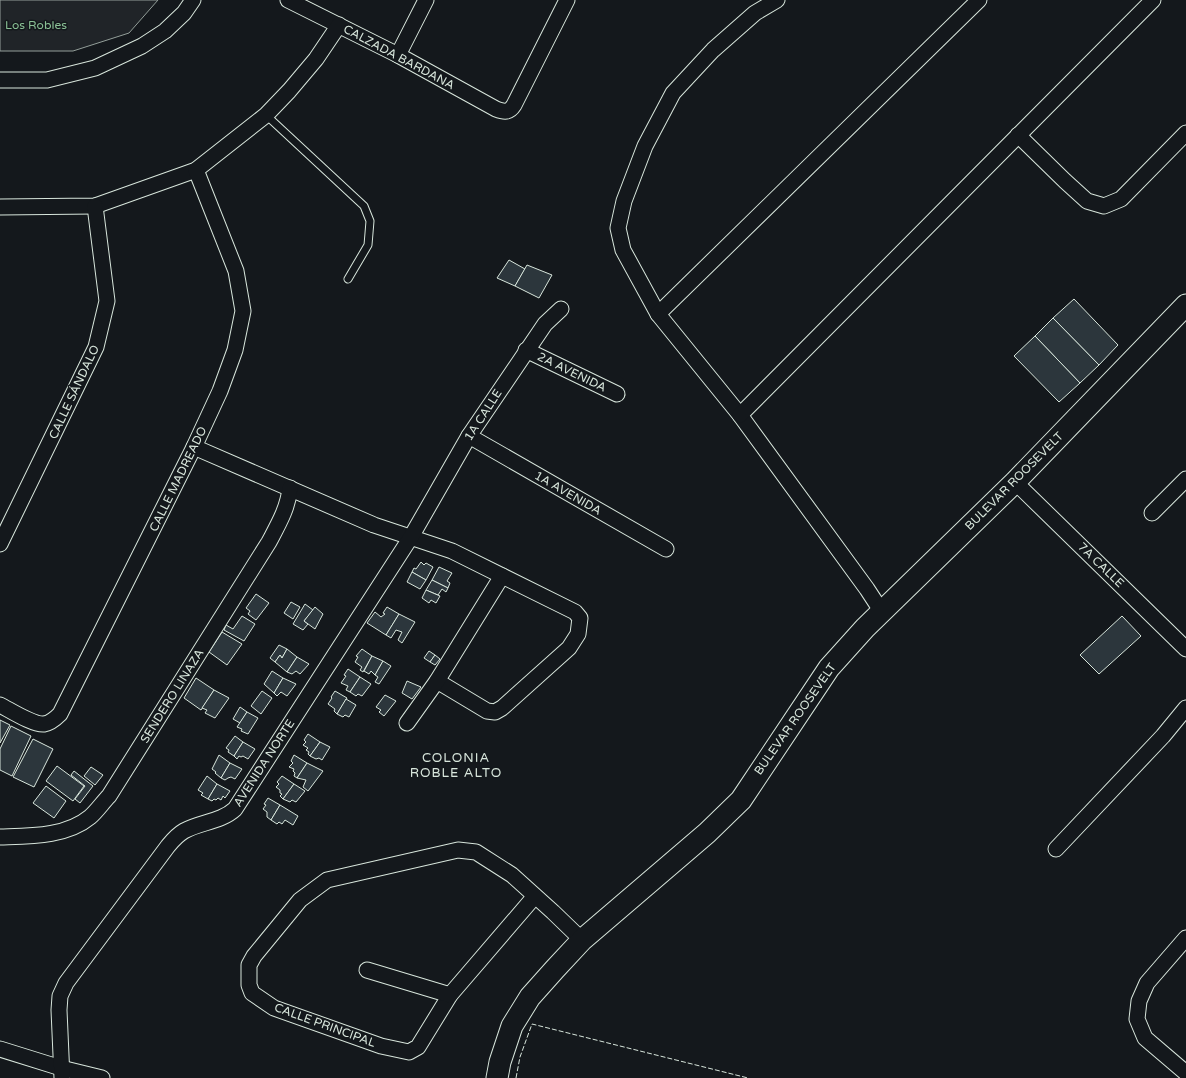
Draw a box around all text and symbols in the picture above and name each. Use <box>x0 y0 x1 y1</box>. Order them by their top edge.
park label: Los Robles <box>5 18 67 32</box>
street label: CALZADA BARDANA <box>341 22 457 92</box>
street label: CALLE SÁNDALO <box>46 342 102 441</box>
street label: 2A AVENIDA <box>535 349 609 395</box>
street label: 1A CALLE <box>461 386 505 443</box>
street label: CALLE MADREADO <box>146 424 210 534</box>
street label: BULEVAR ROOSEVELT <box>962 429 1066 533</box>
street label: 1A AVENIDA <box>532 468 604 518</box>
street label: 7A CALLE <box>1075 540 1127 591</box>
street label: SENDERO LINAZA <box>137 646 207 746</box>
street label: BULEVAR ROOSEVELT <box>751 660 839 777</box>
street label: AVENIDA NORTE <box>231 716 298 809</box>
district label: COLONIA ROBLE ALTO <box>410 750 502 781</box>
street label: CALLE PRINCIPAL <box>272 1000 378 1050</box>

